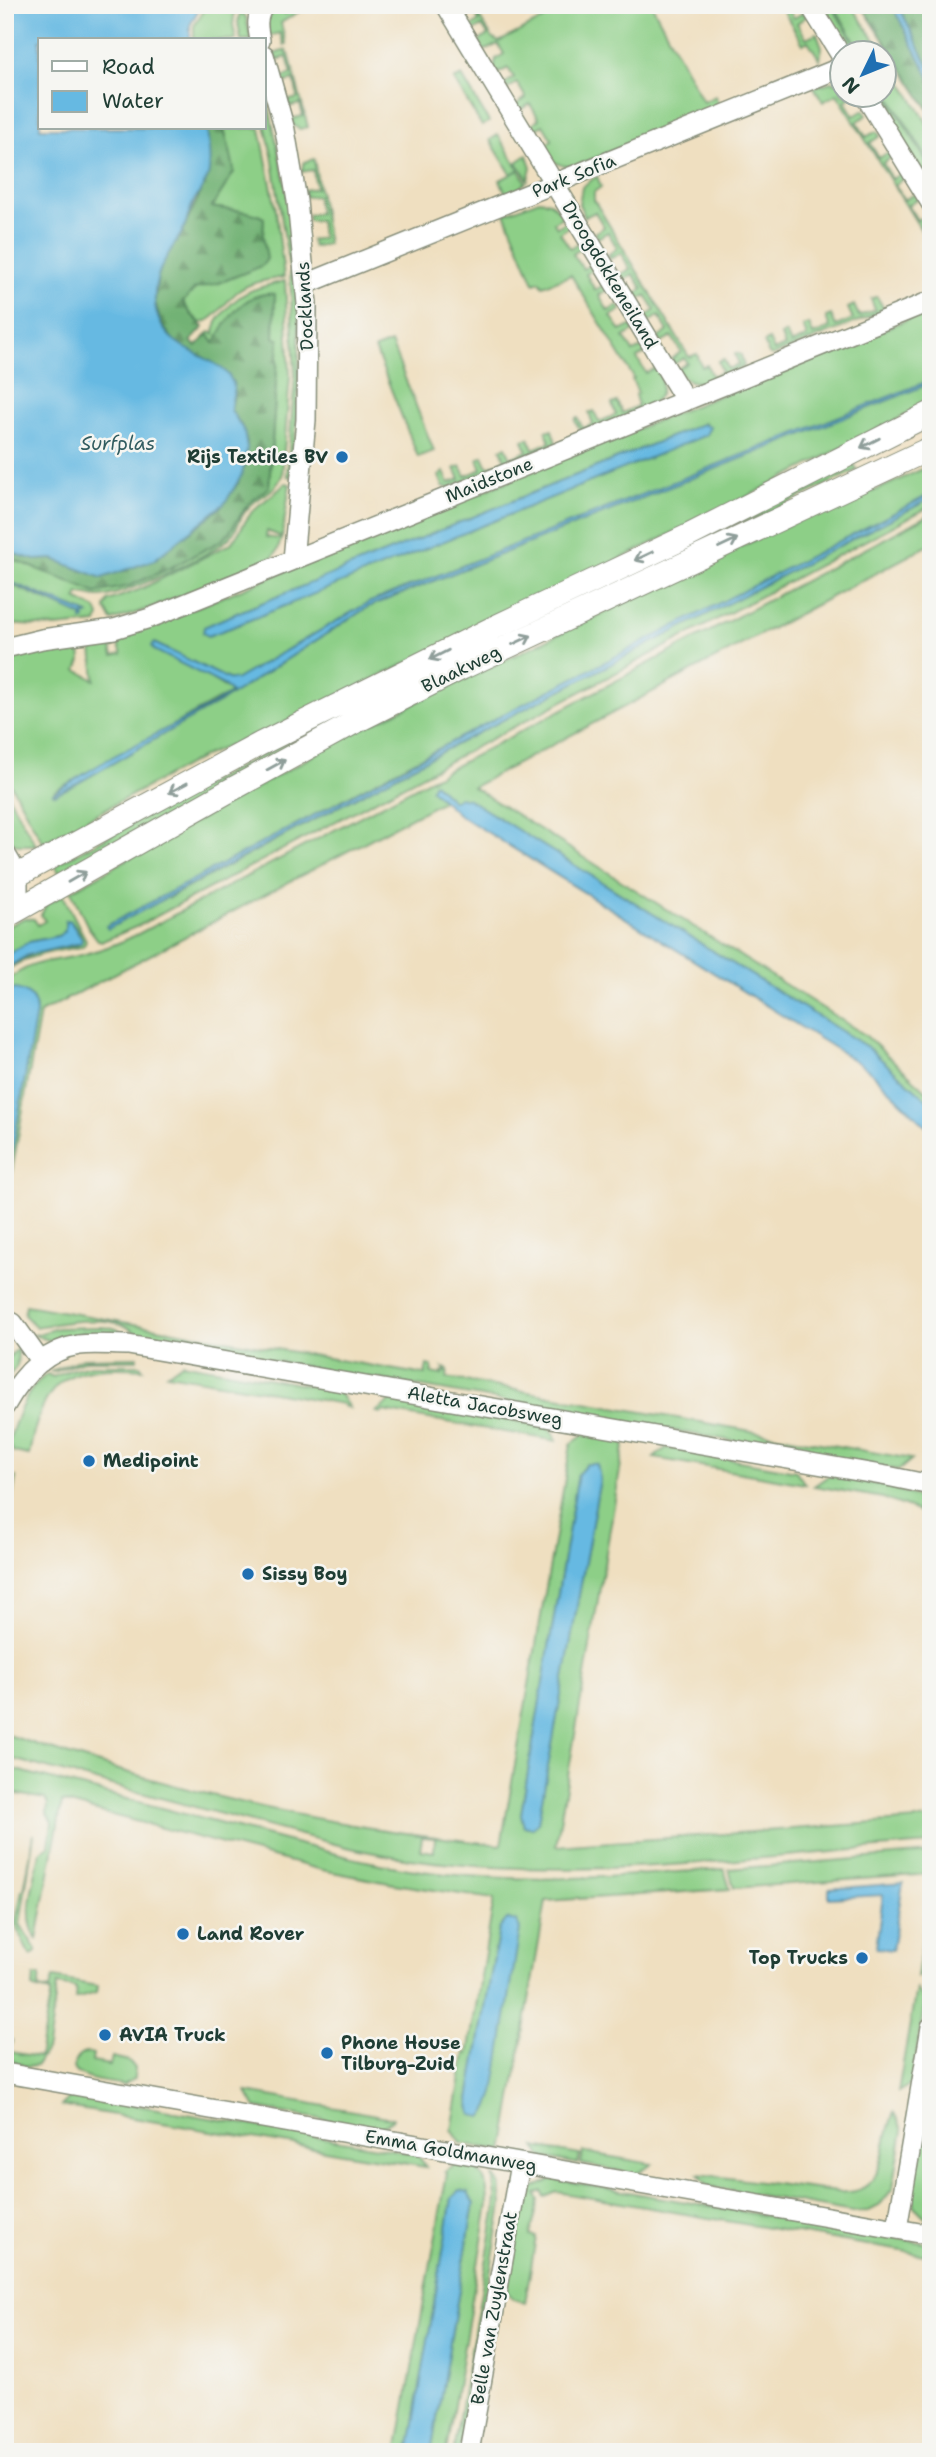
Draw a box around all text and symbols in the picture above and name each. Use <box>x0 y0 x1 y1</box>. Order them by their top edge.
legend <box>38 38 266 130</box>
north arrow <box>828 38 898 108</box>
text: Road <box>102 53 155 81</box>
text: N <box>837 71 865 99</box>
text: Water <box>102 87 164 115</box>
street label: Park Sofia <box>529 148 619 204</box>
street label: Droogdokkeneiland <box>556 197 664 353</box>
street label: Docklands <box>291 261 319 351</box>
water label: Surfplas <box>81 431 155 456</box>
one-way arrow <box>860 437 881 451</box>
place label: Rijs Textiles BV <box>187 445 328 469</box>
marker: Rijs Textiles BV <box>334 449 350 465</box>
street label: Maidstone <box>442 452 536 508</box>
one-way arrow <box>716 536 738 549</box>
one-way arrow <box>634 550 656 563</box>
one-way arrow <box>511 632 532 646</box>
street label: Blaakweg <box>417 640 505 698</box>
one-way arrow <box>429 648 450 662</box>
one-way arrow <box>265 758 285 772</box>
one-way arrow <box>169 782 189 796</box>
one-way arrow <box>67 870 87 884</box>
street label: Aletta Jacobsweg <box>406 1381 564 1431</box>
place label: Medipoint <box>103 1449 199 1473</box>
marker: Medipoint <box>81 1453 97 1469</box>
place label: Sissy Boy <box>262 1562 348 1586</box>
marker: Sissy Boy <box>240 1566 256 1582</box>
place label: Land Rover <box>197 1922 305 1946</box>
marker: Land Rover <box>175 1926 191 1942</box>
place label: Top Trucks <box>749 1946 848 1970</box>
marker: Top Trucks <box>854 1950 870 1966</box>
place label: AVIA Truck <box>119 2023 226 2047</box>
marker: AVIA Truck <box>97 2027 113 2043</box>
place label: Phone House Tilburg-Zuid <box>341 2031 461 2076</box>
marker: Phone House Tilburg-Zuid <box>319 2045 335 2061</box>
street label: Emma Goldmanweg <box>363 2124 539 2178</box>
street label: Belle van Zuylenstraat <box>465 2209 523 2406</box>

